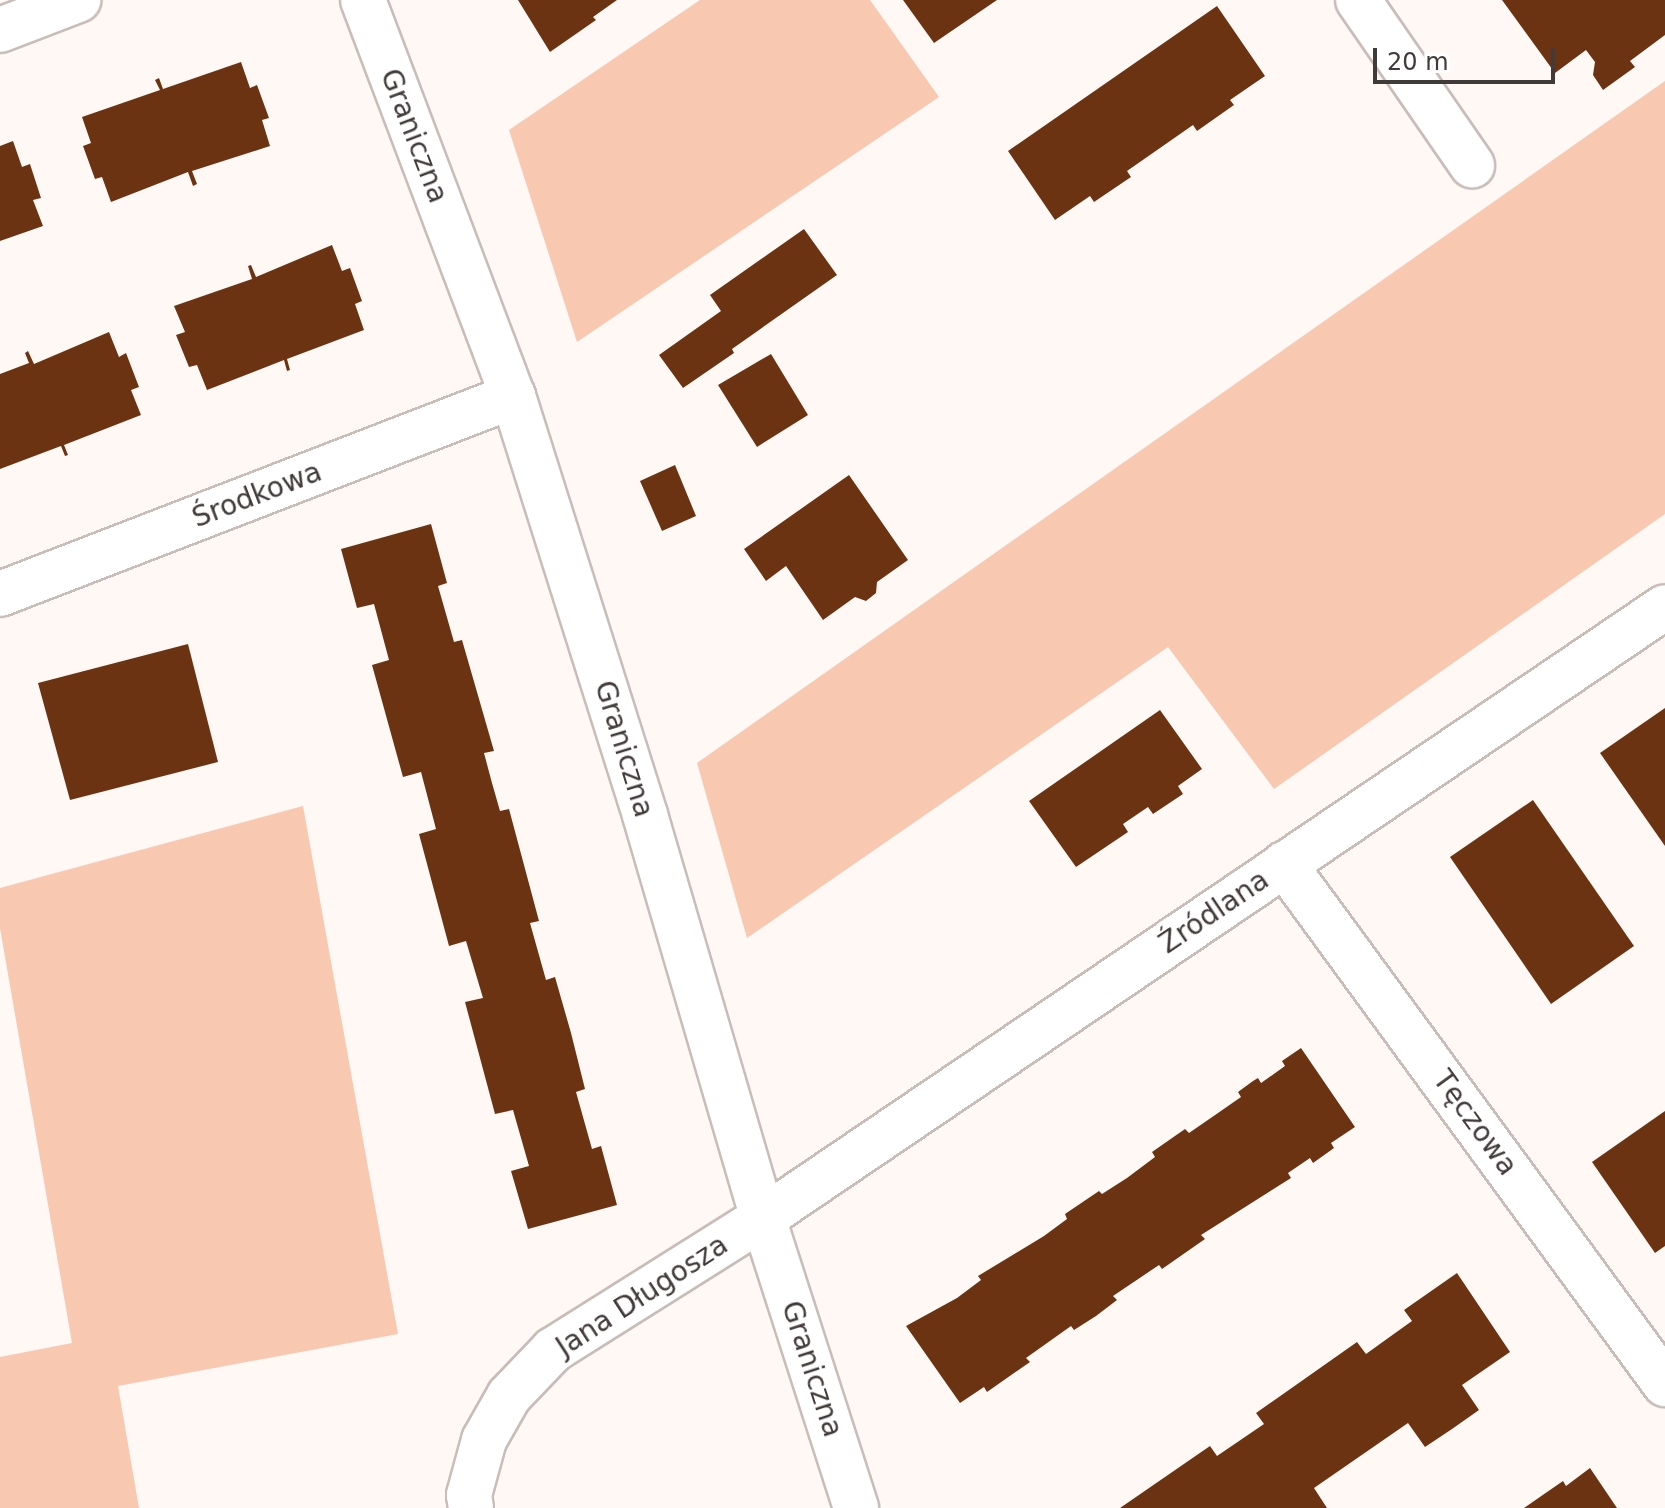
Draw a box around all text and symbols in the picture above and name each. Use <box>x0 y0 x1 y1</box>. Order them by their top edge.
scale bar <box>1377 32 1559 82</box>
text: 20 m <box>1387 48 1449 76</box>
street label: Graniczna <box>373 64 455 208</box>
street label: Środkowa <box>188 455 326 535</box>
street label: Graniczna <box>587 677 661 821</box>
street label: Źródlana <box>1153 863 1275 961</box>
street label: Tęczowa <box>1426 1064 1524 1182</box>
street label: Jana Długosza <box>550 1228 734 1364</box>
street label: Graniczna <box>774 1297 850 1441</box>

